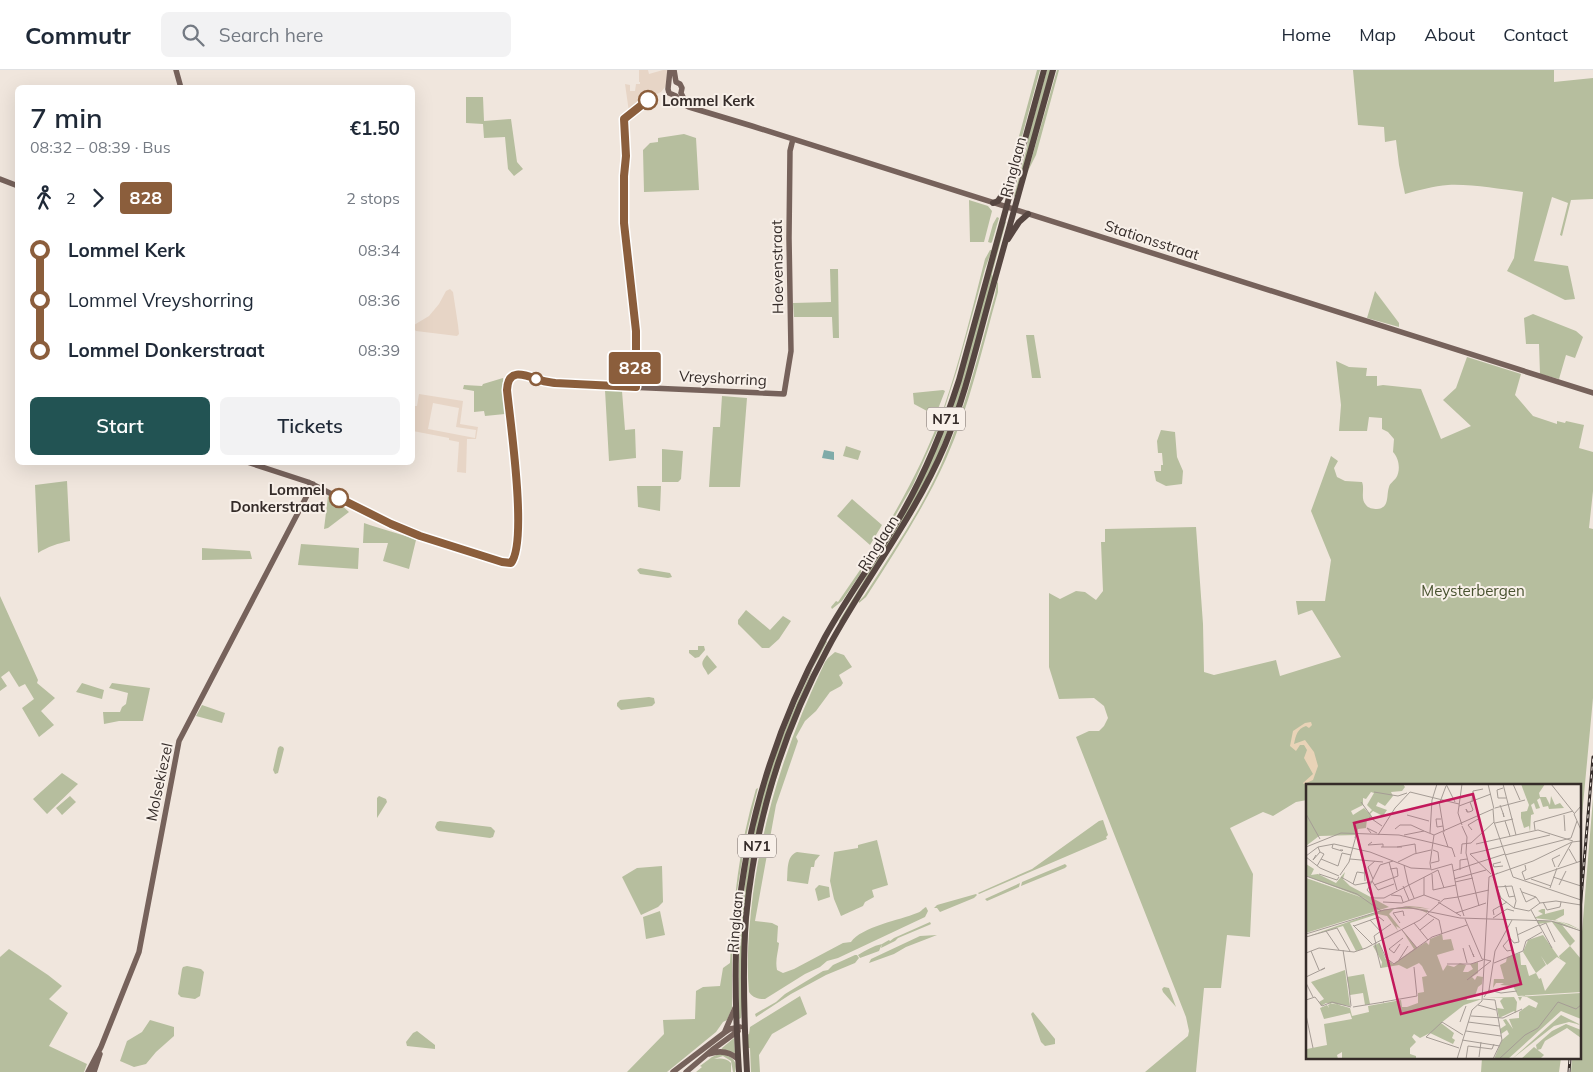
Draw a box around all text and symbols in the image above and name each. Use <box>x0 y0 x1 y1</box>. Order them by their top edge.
search box <box>161 12 511 57</box>
text: Commutr <box>25 20 131 50</box>
icon: search <box>179 21 207 49</box>
text: Search here <box>219 23 323 47</box>
text: Home <box>1281 23 1331 46</box>
text: Map <box>1359 23 1396 46</box>
text: About <box>1424 23 1475 46</box>
text: Contact <box>1503 23 1568 46</box>
marker: Lommel Kerk <box>638 90 658 110</box>
place label: Lommel Kerk <box>662 91 755 110</box>
text: 7 min <box>30 100 103 135</box>
text: €1.50 <box>350 116 400 140</box>
street label: Ringlaan <box>996 135 1030 199</box>
text: 08:32 – 08:39 · Bus <box>30 137 171 157</box>
icon: walk <box>30 184 58 212</box>
icon: forward <box>84 184 112 212</box>
text: 828 <box>130 186 162 209</box>
text: 2 <box>66 188 76 208</box>
text: 2 stops <box>346 188 400 208</box>
street label: Stationsstraat <box>1102 216 1202 264</box>
street label: Hoevenstraat <box>767 220 787 314</box>
text: Lommel Kerk <box>68 238 185 262</box>
text: 08:34 <box>358 240 400 260</box>
text: Lommel Vreyshorring <box>68 288 254 312</box>
text: 08:36 <box>358 290 400 310</box>
text: Lommel Donkerstraat <box>68 338 265 362</box>
text: 08:39 <box>358 340 400 360</box>
line badge: 828 <box>606 352 664 384</box>
text: 828 <box>619 356 651 379</box>
street label: Vreyshorring <box>679 366 767 390</box>
unlabelled marker <box>529 372 543 386</box>
button: Start <box>30 397 210 455</box>
button: Tickets <box>220 397 400 455</box>
road number: N71 <box>927 408 965 430</box>
place label: Lommel Donkerstraat <box>230 480 325 516</box>
marker: Lommel Donkerstraat <box>329 488 349 508</box>
street label: Ringlaan <box>853 512 903 574</box>
park label: Meysterbergen <box>1421 581 1525 600</box>
street label: Molsekiezel <box>141 741 177 823</box>
inset map <box>1306 784 1580 1060</box>
road number: N71 <box>738 834 776 858</box>
street label: Ringlaan <box>723 890 747 954</box>

